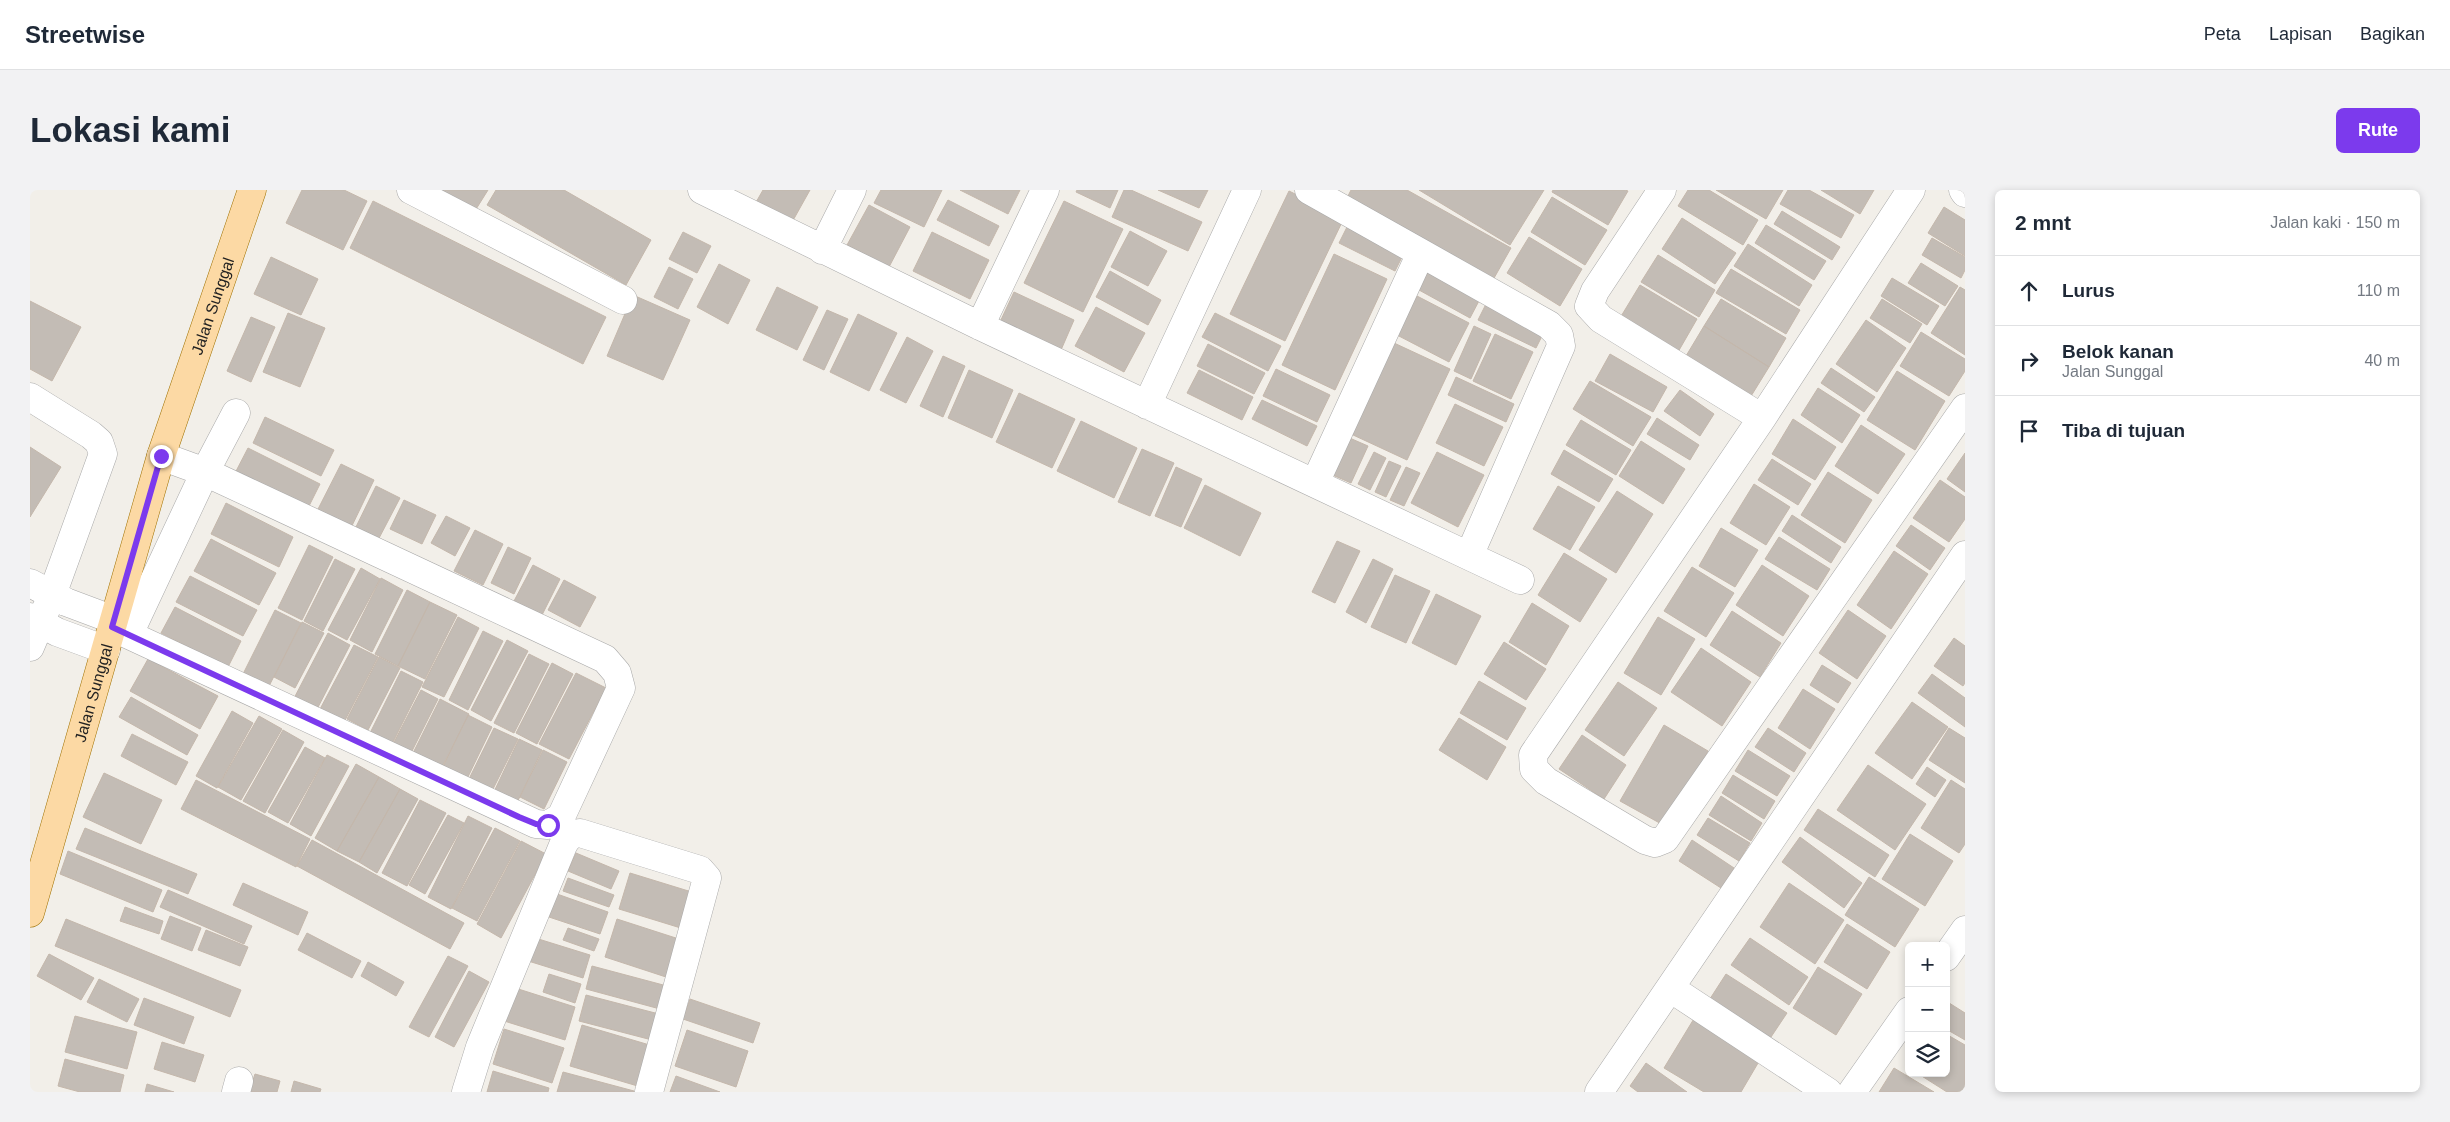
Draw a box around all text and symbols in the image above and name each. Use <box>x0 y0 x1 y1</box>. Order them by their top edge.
text: Streetwise <box>25 21 145 48</box>
text: Peta <box>2204 24 2241 44</box>
text: Lapisan <box>2269 24 2332 44</box>
text: Bagikan <box>2360 24 2425 44</box>
button: Rute <box>2336 108 2420 153</box>
text: Lokasi kami <box>30 110 230 149</box>
text: 2 mnt <box>2015 211 2071 234</box>
text: Jalan kaki · 150 m <box>2270 214 2400 231</box>
street label: Jalan Sunggal <box>188 255 237 357</box>
icon: ahead <box>2015 277 2043 305</box>
text: Lurus <box>2062 280 2115 301</box>
text: 110 m <box>2357 282 2400 299</box>
text: Belok kanan <box>2062 341 2174 362</box>
icon: right <box>2015 347 2043 375</box>
text: 40 m <box>2364 352 2400 369</box>
text: Jalan Sunggal <box>2062 363 2163 380</box>
icon: arrive <box>2015 417 2043 445</box>
text: Tiba di tujuan <box>2062 420 2185 441</box>
route end <box>150 445 173 468</box>
street label: Jalan Sunggal <box>71 642 115 744</box>
route start <box>537 814 560 837</box>
map controls <box>1905 942 1950 1077</box>
button: + <box>1905 942 1950 987</box>
button: − <box>1905 987 1950 1032</box>
button: layers <box>1905 1032 1950 1077</box>

